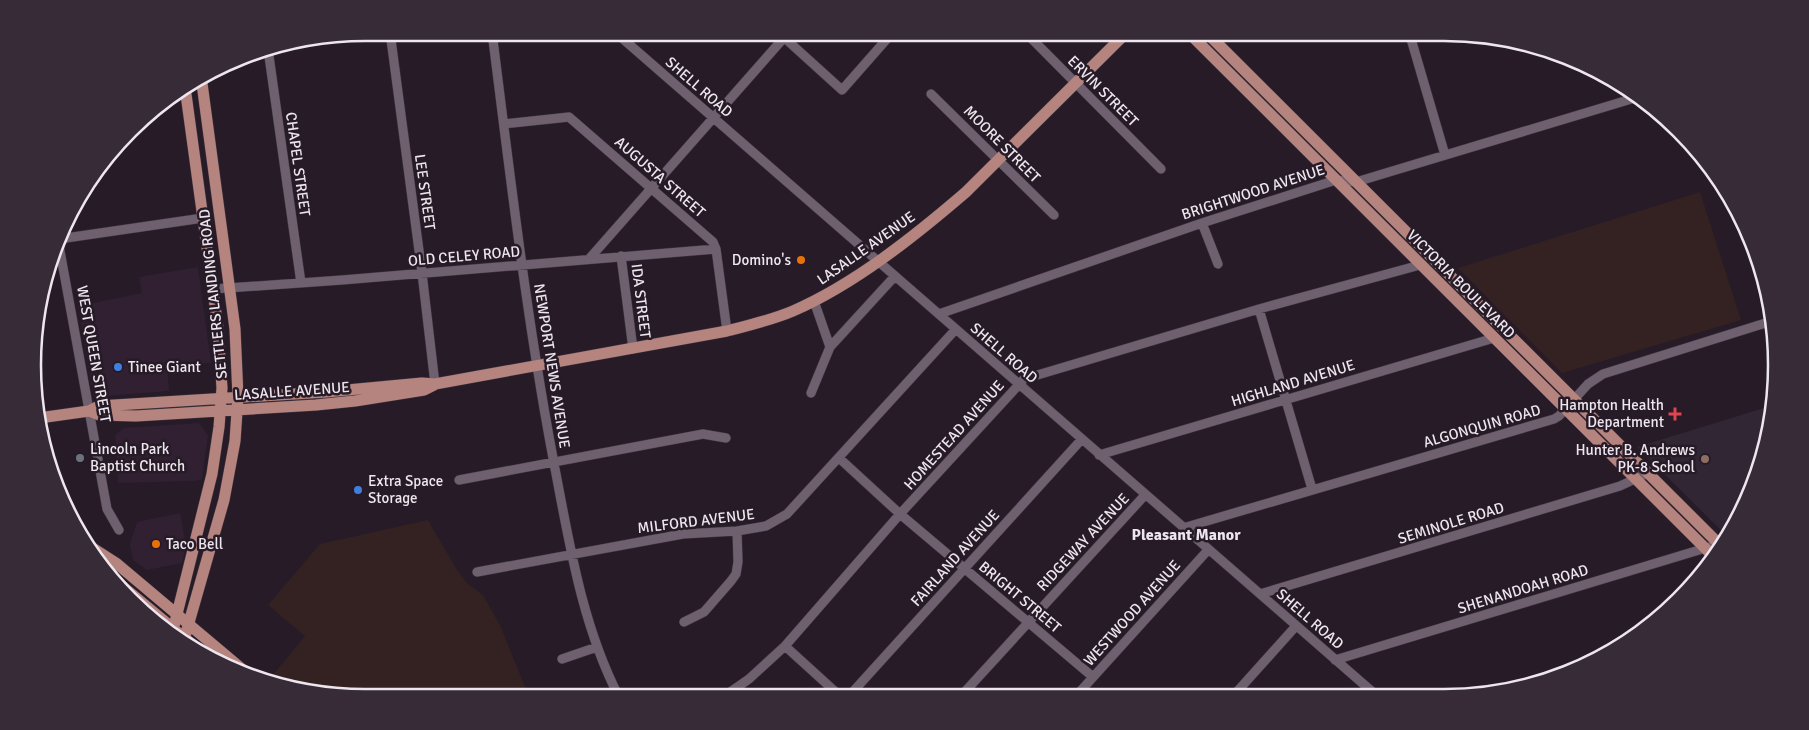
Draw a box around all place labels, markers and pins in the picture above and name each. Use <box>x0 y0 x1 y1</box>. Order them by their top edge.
place label: Domino's <box>732 251 791 269</box>
marker: Domino's <box>795 254 807 266</box>
place label: Tinee Giant <box>128 358 201 376</box>
marker: Tinee Giant <box>112 361 124 373</box>
place label: Hampton Health Department <box>1559 396 1664 431</box>
marker: Hampton Health Department <box>1668 407 1682 421</box>
place label: Lincoln Park Baptist Church <box>90 440 185 475</box>
place label: Hunter B. Andrews PK-8 School <box>1575 441 1695 476</box>
marker: Lincoln Park Baptist Church <box>74 452 86 464</box>
marker: Hunter B. Andrews PK-8 School <box>1699 453 1711 465</box>
place label: Extra Space Storage <box>368 472 443 507</box>
marker: Extra Space Storage <box>352 484 364 496</box>
place label: Taco Bell <box>166 535 223 553</box>
marker: Taco Bell <box>150 538 162 550</box>

